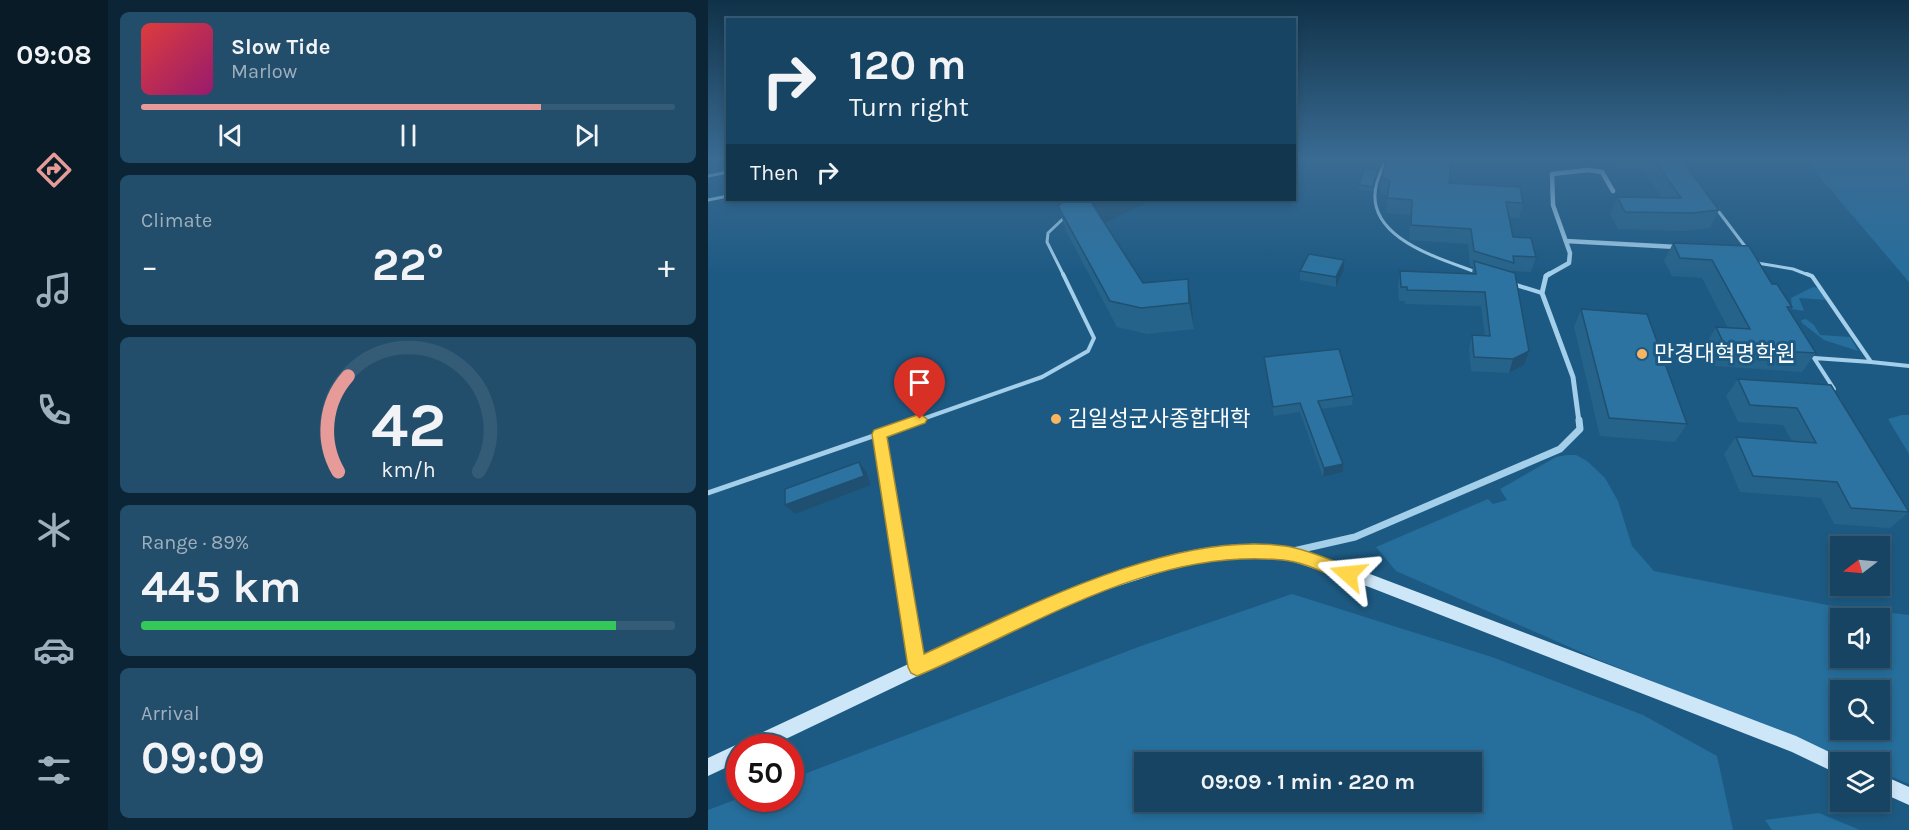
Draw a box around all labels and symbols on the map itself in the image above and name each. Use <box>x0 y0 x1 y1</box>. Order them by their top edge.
place label: 만경대혁명학원 <box>1654 341 1796 367</box>
marker: 만경대혁명학원 <box>1635 347 1649 361</box>
pin <box>894 357 945 419</box>
place label: 김일성군사종합대학 <box>1068 406 1250 432</box>
marker: 김일성군사종합대학 <box>1049 412 1063 426</box>
north arrow <box>1830 536 1890 596</box>
position arrow <box>1316 542 1380 606</box>
speed limit sign: 50 <box>726 734 804 812</box>

